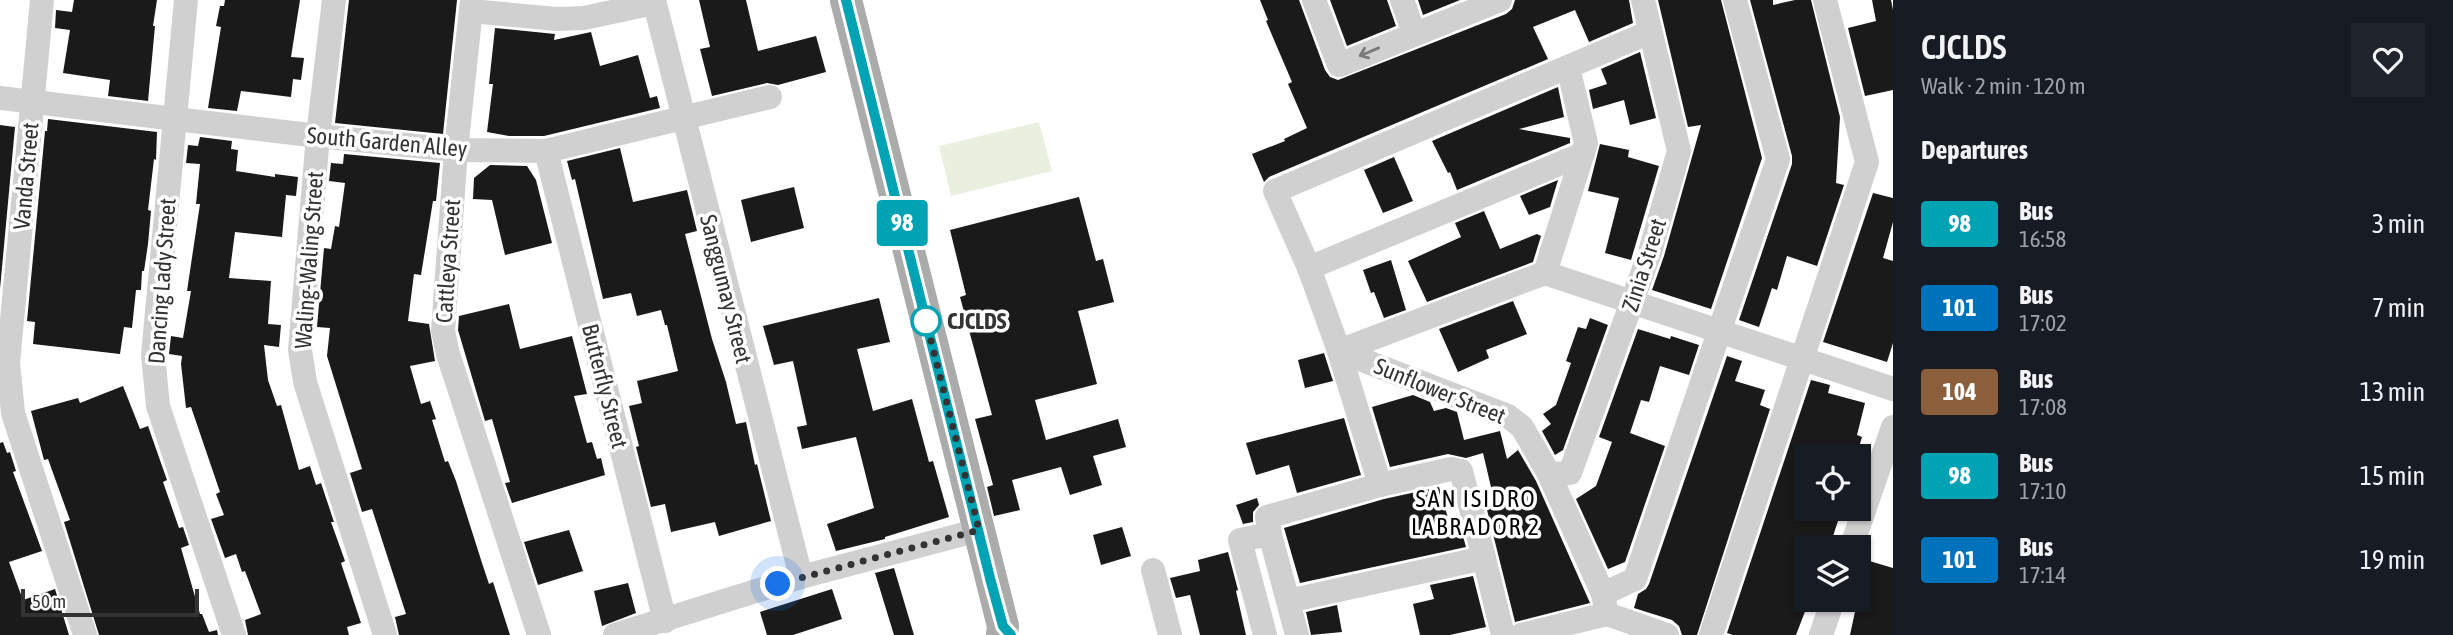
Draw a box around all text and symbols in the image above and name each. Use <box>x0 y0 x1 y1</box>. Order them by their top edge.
button: heart <box>2351 23 2425 97</box>
text: CJCLDS <box>1921 28 2006 66</box>
one-way arrow <box>1358 47 1380 60</box>
text: Walk · 2 min · 120 m <box>1921 73 2085 99</box>
street label: Vanda Street <box>8 121 44 231</box>
street label: South Garden Alley <box>306 122 468 162</box>
text: Departures <box>1921 135 2028 165</box>
street label: Waling-Waling Street <box>290 171 328 349</box>
text: Bus <box>2019 196 2053 226</box>
street label: Dancing Lady Street <box>143 197 181 365</box>
street label: Cattleya Street <box>431 198 465 324</box>
line badge: 98 <box>870 200 934 246</box>
text: 98 <box>891 209 913 236</box>
text: 3 min <box>2372 209 2425 239</box>
text: 98 <box>1948 210 1971 237</box>
street label: Sanggumay Street <box>695 212 757 366</box>
street label: Zinia Street <box>1617 215 1671 315</box>
text: 16:58 <box>2019 226 2066 252</box>
text: Bus <box>2019 280 2053 310</box>
text: 7 min <box>2372 293 2425 323</box>
text: 101 <box>1943 294 1976 321</box>
marker: CJCLDS <box>911 306 941 336</box>
place label: CJCLDS <box>947 308 1007 334</box>
text: 17:02 <box>2019 310 2067 336</box>
street label: Butterfly Street <box>577 321 633 451</box>
street label: Sunflower Street <box>1371 353 1509 429</box>
text: Bus <box>2019 364 2053 394</box>
text: 13 min <box>2360 377 2425 407</box>
text: 104 <box>1943 378 1976 405</box>
text: 17:08 <box>2019 394 2067 420</box>
map controls <box>1794 444 1871 612</box>
button: locate <box>1794 444 1871 521</box>
text: Bus <box>2019 448 2053 478</box>
text: 15 min <box>2360 461 2425 491</box>
text: 98 <box>1948 462 1971 489</box>
text: 17:10 <box>2019 478 2066 504</box>
district label: SAN ISIDRO LABRADOR 2 <box>1411 485 1541 540</box>
text: Bus <box>2019 532 2053 562</box>
button: layers <box>1794 535 1871 612</box>
text: 19 min <box>2360 545 2425 575</box>
text: 101 <box>1943 546 1976 573</box>
text: 17:14 <box>2019 562 2066 588</box>
your location <box>760 566 795 601</box>
scale bar <box>21 586 200 618</box>
text: 50 m <box>32 590 66 612</box>

